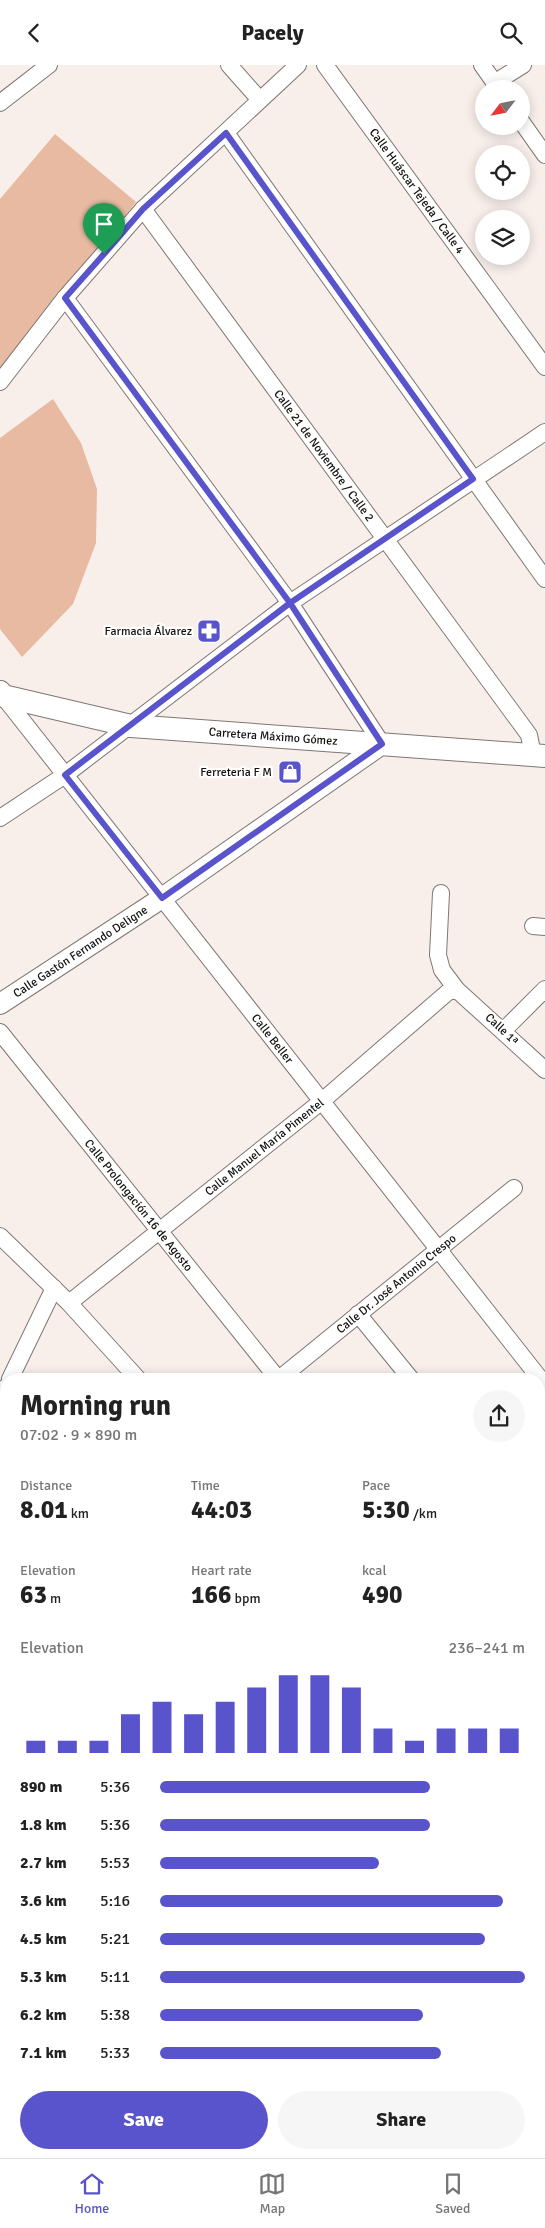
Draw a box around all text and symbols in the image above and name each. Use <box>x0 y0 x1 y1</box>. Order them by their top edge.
icon: back <box>20 19 48 47</box>
text: Pacely <box>241 19 304 46</box>
icon: search <box>497 19 525 47</box>
north arrow <box>475 80 530 135</box>
map controls <box>475 80 530 265</box>
street label: Calle Huáscar Tejeda / Calle 4 <box>366 126 468 258</box>
button: locate <box>475 145 530 200</box>
pin <box>83 203 125 254</box>
icon: arrive <box>90 210 118 238</box>
button: layers <box>475 210 530 265</box>
street label: Calle 21 de Noviembre / Calle 2 <box>270 387 377 525</box>
pharmacy icon: Farmacia Álvarez <box>196 618 222 644</box>
place label: Farmacia Álvarez <box>105 624 192 639</box>
street label: Carretera Máximo Gómez <box>208 725 338 749</box>
shop icon: Ferreteria F M <box>277 759 303 785</box>
place label: Ferreteria F M <box>200 765 272 780</box>
street label: Calle Gastón Fernando Deligne <box>11 902 151 1001</box>
street label: Calle 1ª <box>482 1010 521 1049</box>
street label: Calle Beller <box>248 1011 297 1067</box>
street label: Calle Manuel María Pimentel <box>202 1095 328 1199</box>
street label: Calle Prolongación 16 de Agosto <box>81 1136 196 1275</box>
street label: Calle Dr. José Antonio Crespo <box>334 1231 459 1337</box>
text: Morning run <box>20 1389 171 1423</box>
button: share <box>473 1390 525 1442</box>
text: 07:02 · 9 × 890 m <box>20 1425 137 1445</box>
text: Distance <box>20 1477 72 1494</box>
text: Time <box>191 1477 220 1494</box>
text: Pace <box>362 1477 390 1494</box>
text: 8.01 <box>20 1494 68 1525</box>
text: 44:03 <box>191 1494 252 1525</box>
text: 5:30 <box>362 1494 410 1525</box>
text: km <box>68 1505 89 1522</box>
text: /km <box>410 1505 437 1522</box>
text: Elevation <box>20 1562 76 1579</box>
text: Heart rate <box>191 1562 252 1579</box>
text: kcal <box>362 1562 387 1579</box>
text: 63 <box>20 1579 47 1610</box>
text: 166 <box>191 1579 232 1610</box>
text: 490 <box>362 1579 403 1610</box>
text: m <box>47 1590 61 1607</box>
text: bpm <box>232 1590 261 1607</box>
text: Elevation <box>20 1638 84 1658</box>
text: 236–241 m <box>448 1638 525 1658</box>
text: 890 m <box>20 1777 62 1797</box>
text: 5:36 <box>100 1777 130 1797</box>
text: 1.8 km <box>20 1815 67 1835</box>
text: 5:36 <box>100 1815 130 1835</box>
text: 2.7 km <box>20 1853 67 1873</box>
text: 5:53 <box>100 1853 130 1873</box>
text: 3.6 km <box>20 1891 67 1911</box>
text: 5:16 <box>100 1891 130 1911</box>
text: 4.5 km <box>20 1929 67 1949</box>
text: 5:21 <box>100 1929 130 1949</box>
text: 5.3 km <box>20 1967 67 1987</box>
text: 5:11 <box>100 1967 130 1987</box>
text: 6.2 km <box>20 2005 67 2025</box>
text: 5:38 <box>100 2005 130 2025</box>
text: 7.1 km <box>20 2043 67 2063</box>
text: 5:33 <box>100 2043 130 2063</box>
button: Save <box>20 2091 268 2149</box>
button: Share <box>278 2091 525 2149</box>
tab: Home <box>74 2170 109 2217</box>
tab: Map <box>258 2170 286 2217</box>
tab: Saved <box>435 2170 471 2217</box>

